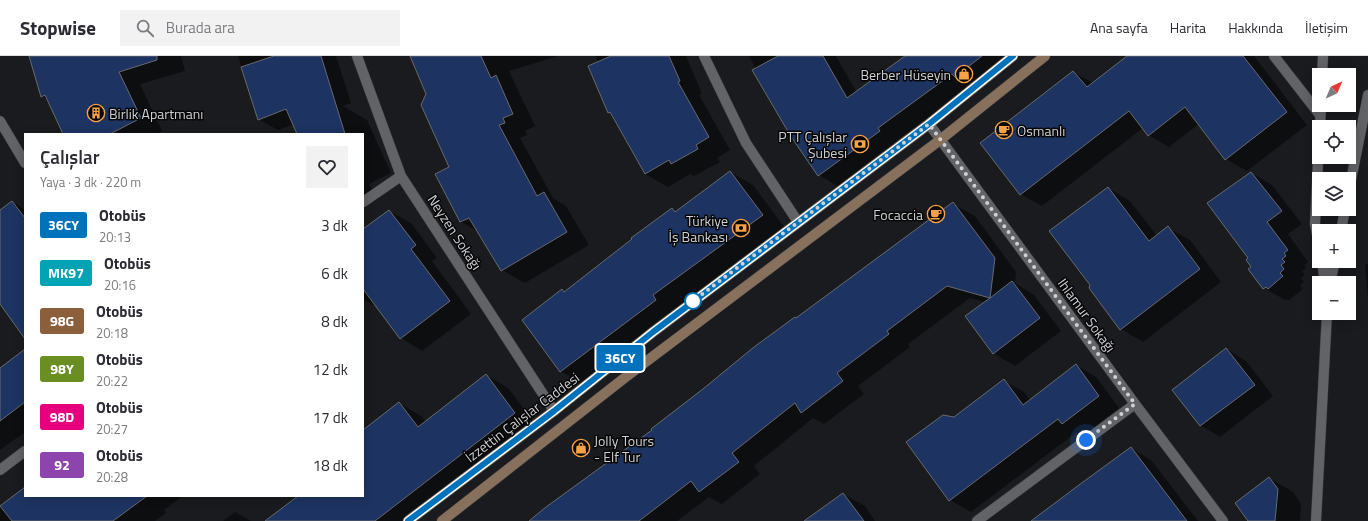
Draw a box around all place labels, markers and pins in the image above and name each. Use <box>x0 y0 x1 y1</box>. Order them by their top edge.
place label: Berber Hüseyin <box>860 64 951 85</box>
shop icon: Berber Hüseyin <box>954 64 974 84</box>
building icon: Birlik Apartmanı <box>86 103 106 123</box>
place label: Birlik Apartmanı <box>109 103 203 124</box>
cafe icon: Osmanlı <box>994 120 1014 140</box>
place label: Osmanlı <box>1017 120 1065 141</box>
place label: PTT Çalışlar Şubesi <box>778 126 847 163</box>
bank icon: PTT Çalışlar Şubesi <box>850 134 870 154</box>
place label: Focaccia <box>873 204 923 225</box>
cafe icon: Focaccia <box>926 204 946 224</box>
place label: Türkiye İş Bankası <box>669 210 728 247</box>
bank icon: Türkiye İş Bankası <box>731 218 751 238</box>
unlabelled marker <box>684 292 702 310</box>
place label: Jolly Tours - Elf Tur <box>594 430 654 467</box>
shop icon: Jolly Tours - Elf Tur <box>571 438 591 458</box>

